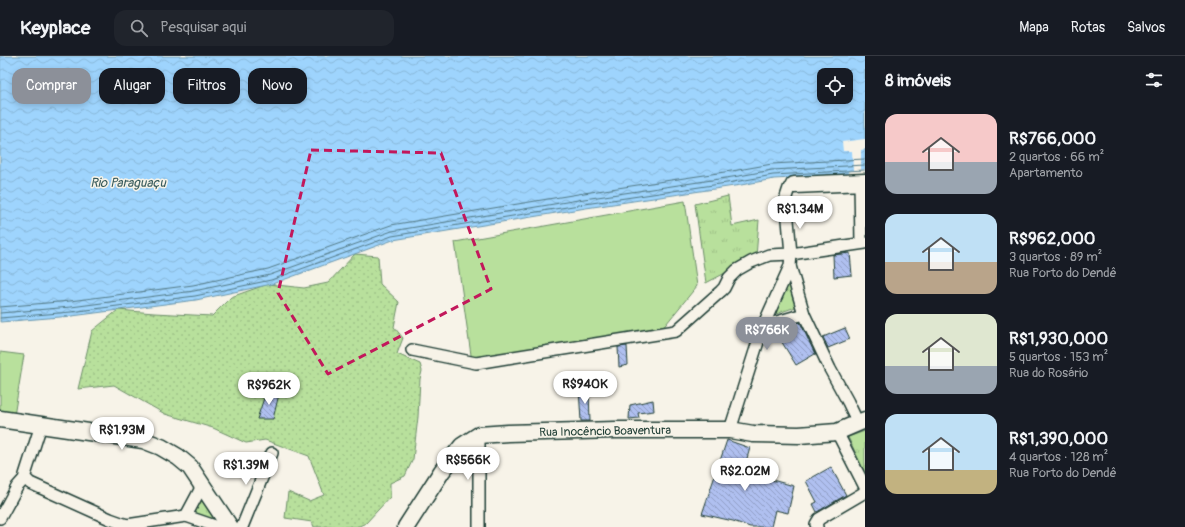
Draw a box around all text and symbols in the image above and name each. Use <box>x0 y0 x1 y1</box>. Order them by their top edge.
search box <box>114 10 394 46</box>
text: Keyplace <box>20 16 90 40</box>
icon: search <box>128 17 150 39</box>
text: Pesquisar aqui <box>160 18 246 37</box>
text: Mapa <box>1019 19 1049 36</box>
text: Rotas <box>1071 19 1105 36</box>
text: Salvos <box>1127 19 1165 36</box>
chip: Comprar <box>12 68 91 104</box>
chip: Alugar <box>99 68 165 104</box>
chip: Filtros <box>173 68 240 104</box>
chip: Novo <box>248 68 307 104</box>
map controls <box>817 68 853 104</box>
button: locate <box>817 68 853 104</box>
icon: filters <box>1143 69 1165 91</box>
text: 8 imóveis <box>885 70 951 91</box>
text: R$766,000 <box>1009 128 1096 149</box>
icon: home <box>917 130 965 178</box>
text: 2 quartos · 66 m² <box>1009 149 1104 165</box>
text: Apartamento <box>1009 165 1083 181</box>
water label: Rio Paraguaçu <box>90 175 167 191</box>
pin: R$1.34M <box>763 196 837 230</box>
text: R$1.34M <box>777 201 823 217</box>
text: R$962,000 <box>1009 228 1095 249</box>
icon: home <box>917 230 965 278</box>
text: 3 quartos · 89 m² <box>1009 249 1102 265</box>
text: Rua Porto do Dendê <box>1009 265 1117 281</box>
pin: R$766K <box>734 317 800 351</box>
text: R$766K <box>745 322 789 338</box>
text: R$1,930,000 <box>1009 328 1108 349</box>
icon: home <box>917 330 965 378</box>
text: 5 quartos · 153 m² <box>1009 349 1108 365</box>
text: Rua do Rosário <box>1009 365 1088 381</box>
pin: R$940K <box>552 371 618 405</box>
pin: R$962K <box>236 372 302 406</box>
text: R$940K <box>562 376 608 392</box>
text: R$962K <box>247 377 291 393</box>
pin: R$1.93M <box>85 417 159 451</box>
text: R$1.93M <box>99 422 145 438</box>
street label: Rua Inocêncio Boaventura <box>539 423 671 440</box>
text: R$1,390,000 <box>1009 428 1108 449</box>
icon: home <box>917 430 965 478</box>
pin: R$566K <box>435 447 501 481</box>
text: 4 quartos · 128 m² <box>1009 449 1108 465</box>
pin: R$1.39M <box>209 452 283 486</box>
text: R$566K <box>446 452 490 468</box>
text: R$1.39M <box>223 457 269 473</box>
pin: R$2.02M <box>708 458 782 492</box>
text: R$2.02M <box>720 463 770 479</box>
text: Rua Porto do Dendê <box>1009 465 1117 481</box>

